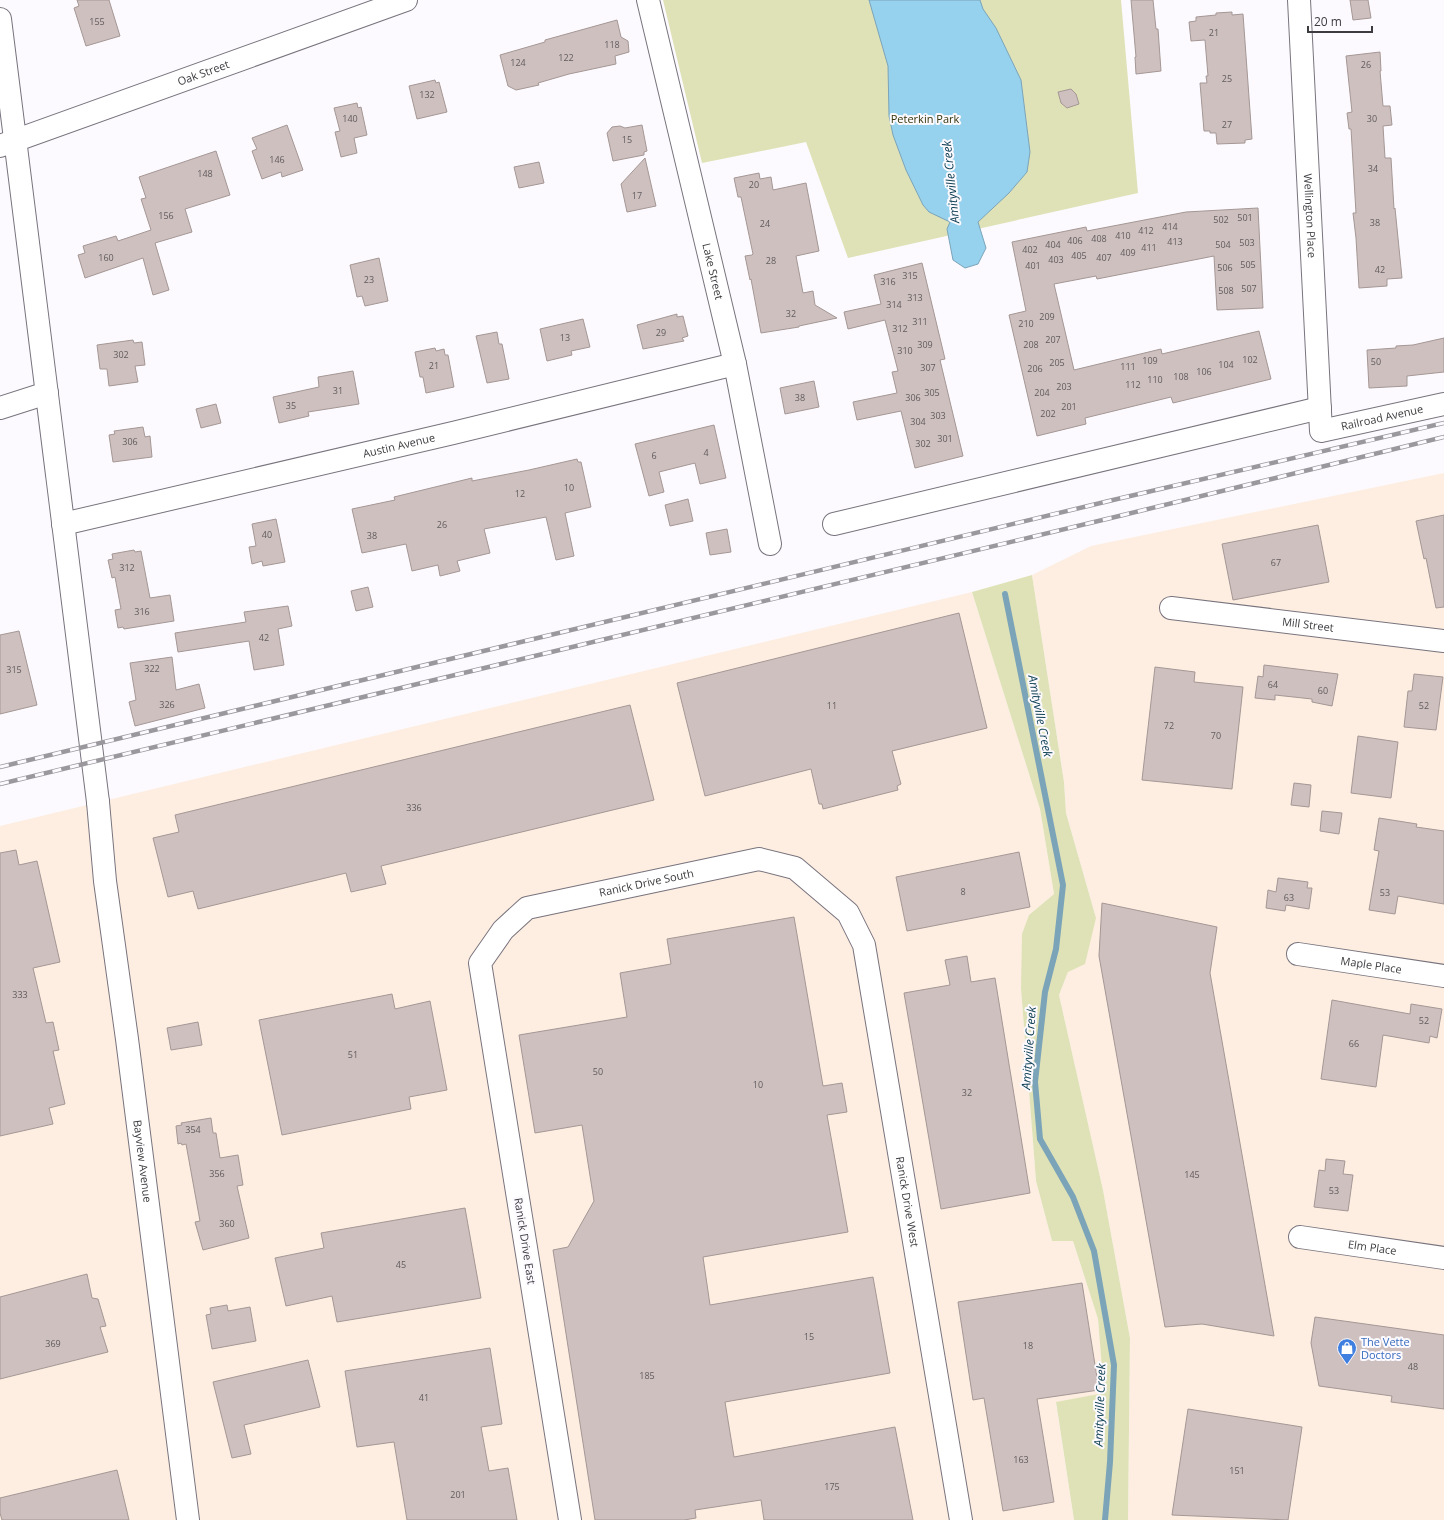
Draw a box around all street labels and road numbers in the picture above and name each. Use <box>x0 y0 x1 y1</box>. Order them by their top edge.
street label: Oak Street <box>175 56 231 89</box>
street label: Wellington Place <box>1301 173 1320 258</box>
street label: Lake Street <box>699 242 727 301</box>
street label: Railroad Avenue <box>1339 401 1424 433</box>
street label: Austin Avenue <box>361 429 436 461</box>
street label: Mill Street <box>1281 614 1335 635</box>
street label: Ranick Drive South <box>598 865 695 900</box>
street label: Maple Place <box>1340 953 1403 977</box>
street label: Bayview Avenue <box>130 1119 156 1203</box>
street label: Ranick Drive West <box>893 1155 923 1248</box>
street label: Ranick Drive East <box>511 1197 540 1285</box>
street label: Elm Place <box>1347 1236 1398 1258</box>

